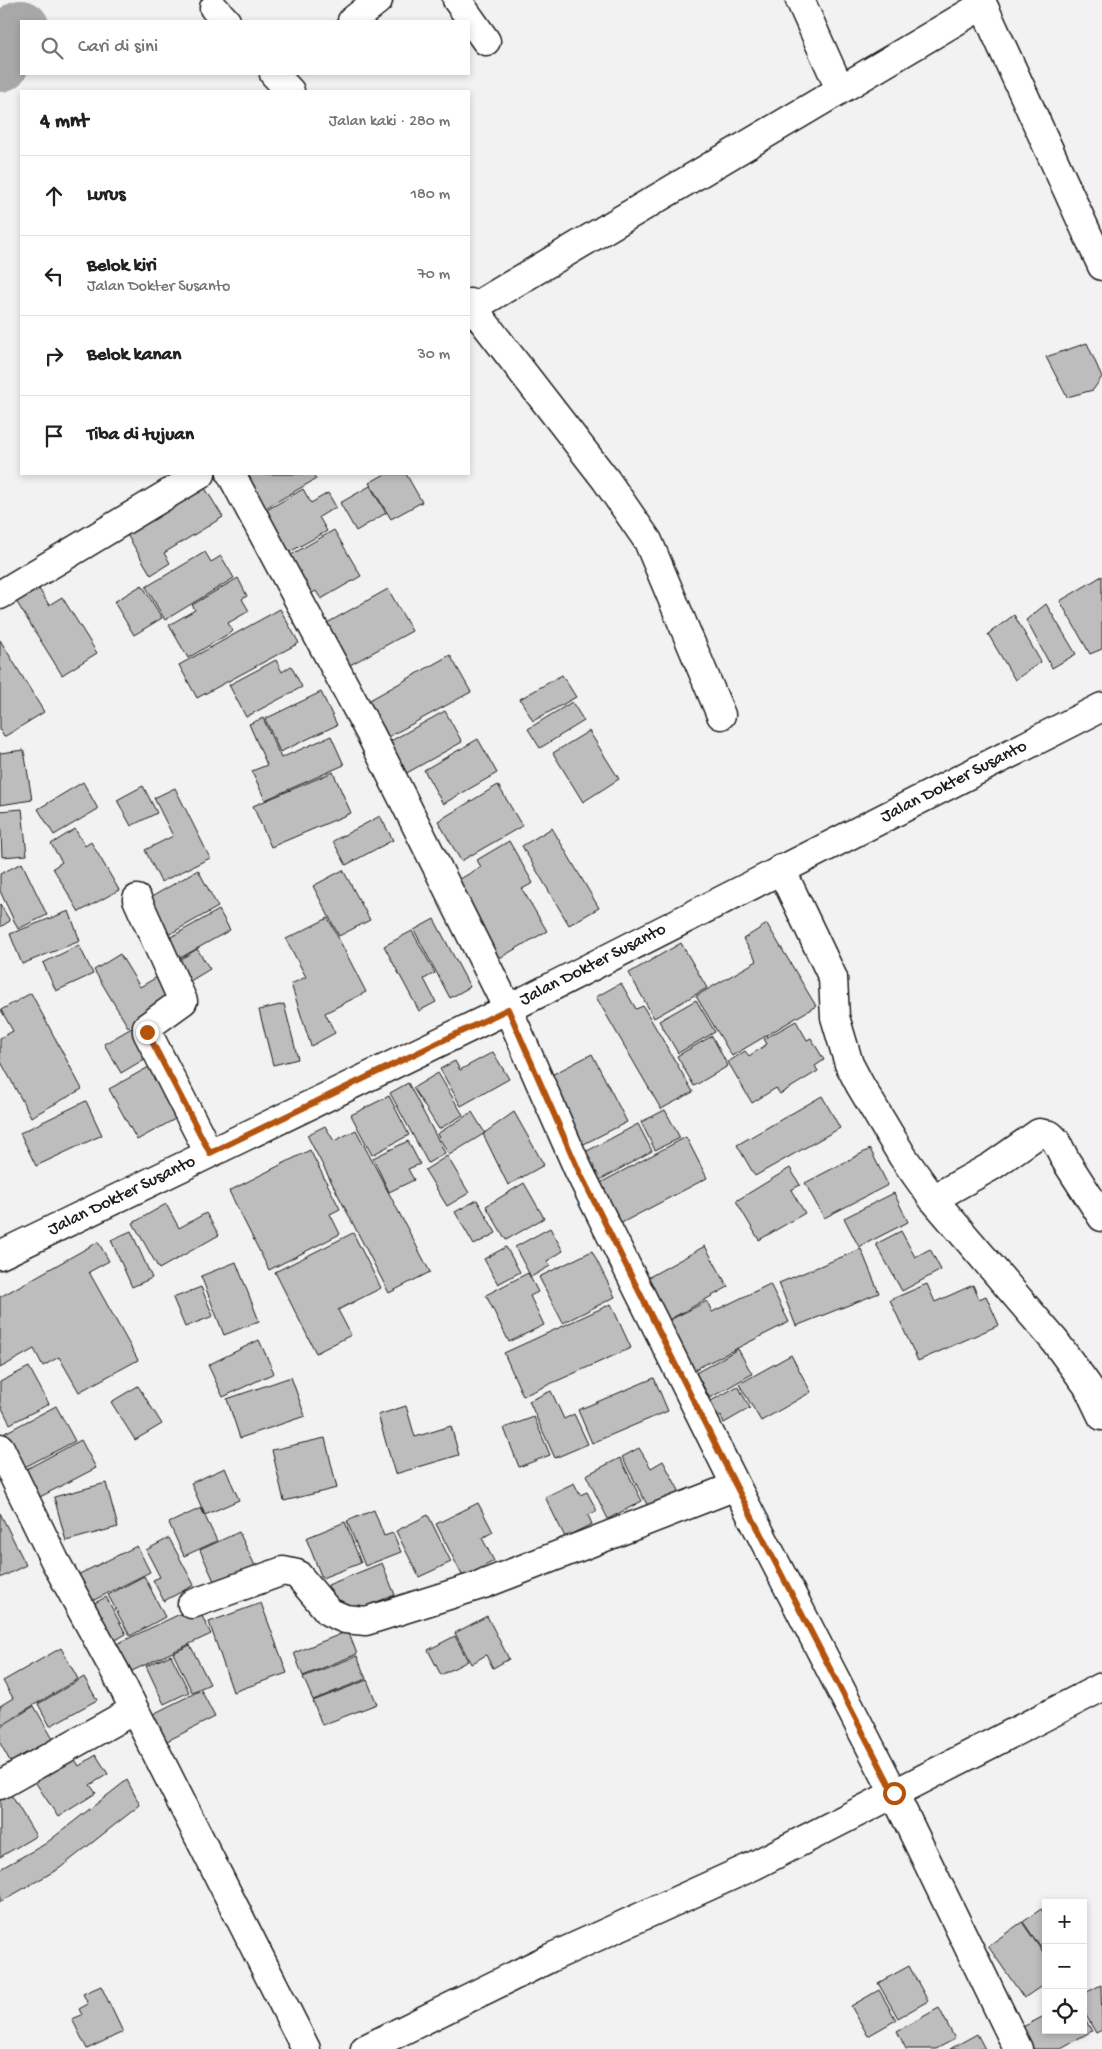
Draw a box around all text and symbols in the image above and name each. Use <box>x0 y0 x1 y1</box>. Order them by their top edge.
search box <box>20 20 470 75</box>
icon: search <box>38 34 66 62</box>
text: Cari di sini <box>78 36 158 59</box>
text: 4 mnt <box>40 110 88 135</box>
text: Jalan kaki · 280 m <box>329 113 450 132</box>
icon: ahead <box>40 182 68 210</box>
text: Lurus <box>87 184 126 207</box>
text: 180 m <box>411 186 450 205</box>
text: Belok kiri <box>87 255 157 278</box>
icon: left <box>40 262 68 290</box>
text: 70 m <box>417 266 450 285</box>
text: Jalan Dokter Susanto <box>87 278 230 297</box>
icon: right <box>40 342 68 370</box>
text: Belok kanan <box>87 344 181 367</box>
text: 30 m <box>417 346 450 365</box>
icon: arrive <box>40 422 68 450</box>
text: Tiba di tujuan <box>87 424 194 447</box>
street label: Jalan Dokter Susanto <box>877 736 1031 828</box>
street label: Jalan Dokter Susanto <box>516 919 670 1011</box>
route end <box>136 1021 159 1044</box>
street label: Jalan Dokter Susanto <box>45 1151 199 1241</box>
route start <box>883 1782 906 1805</box>
map controls <box>1042 1899 1087 2034</box>
button: + <box>1042 1899 1087 1944</box>
button: − <box>1042 1944 1087 1989</box>
button: locate <box>1042 1989 1087 2034</box>

